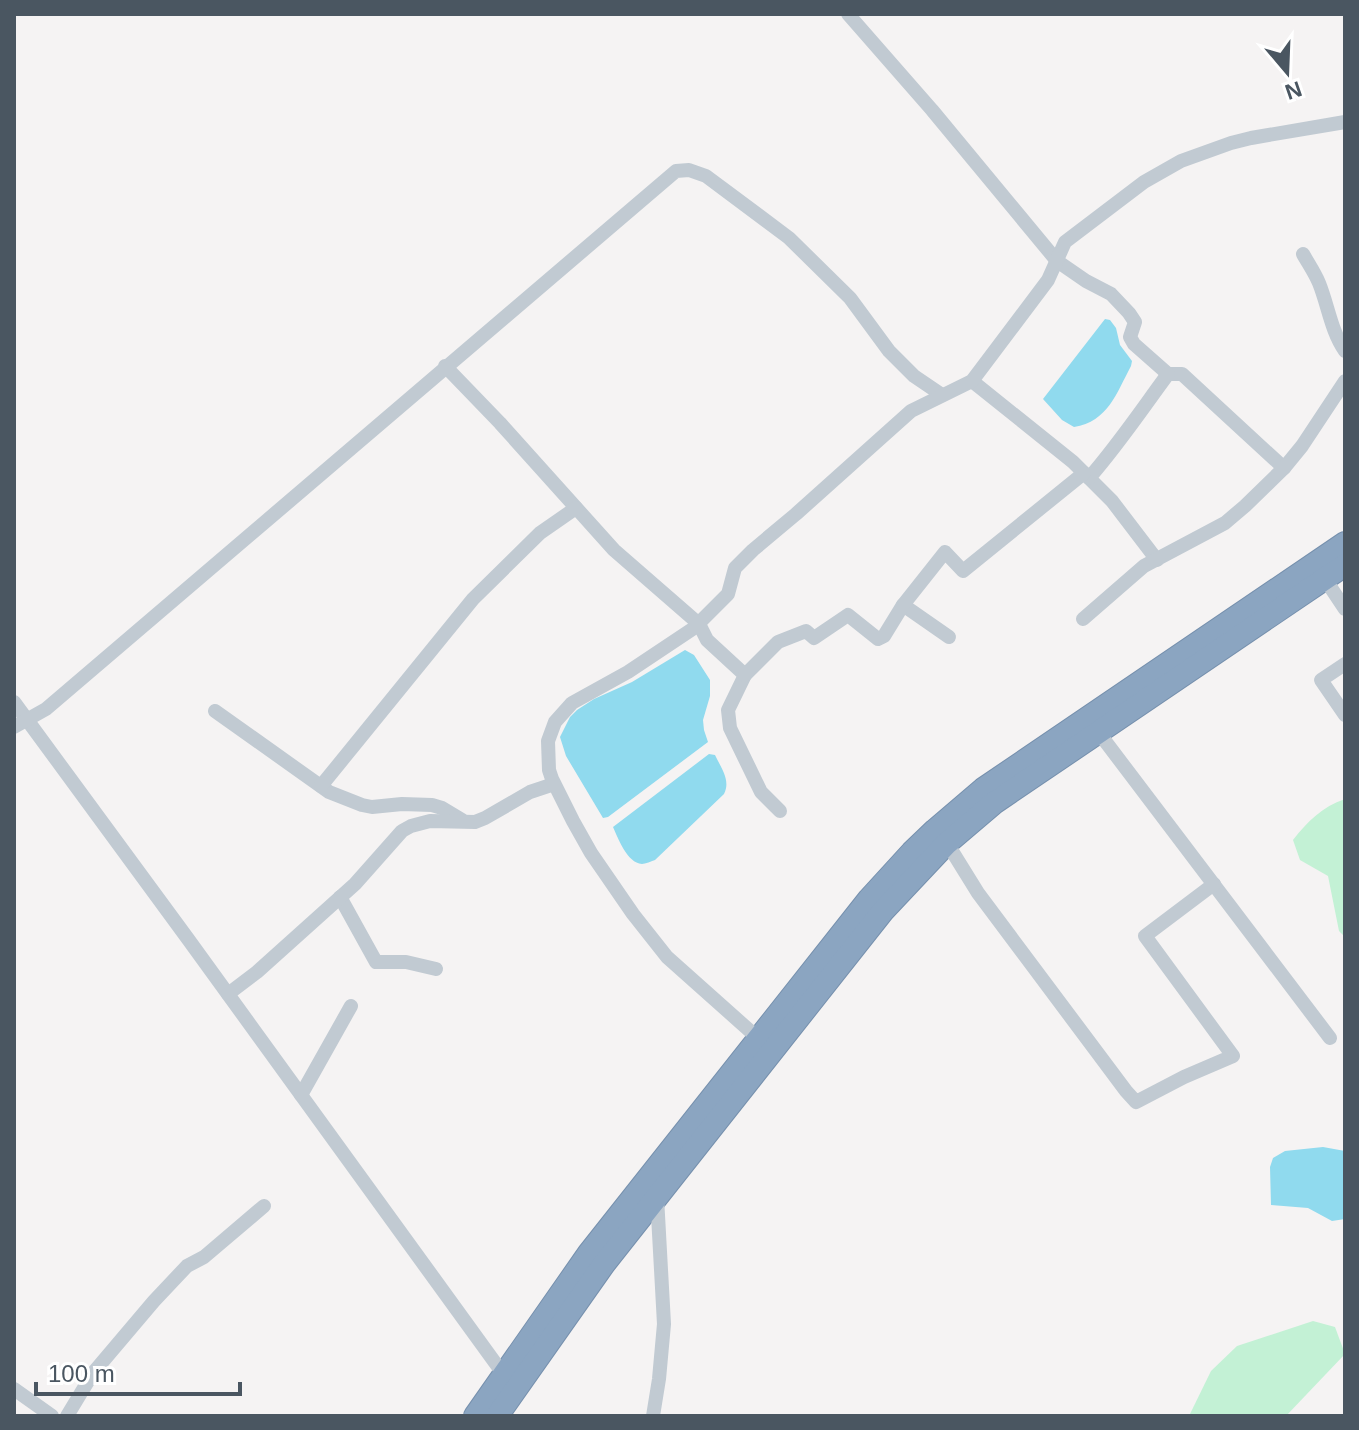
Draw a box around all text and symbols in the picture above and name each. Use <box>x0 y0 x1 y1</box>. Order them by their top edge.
north arrow <box>1247 32 1327 112</box>
text: N <box>1282 76 1305 105</box>
scale bar <box>36 1346 240 1396</box>
text: 100 m <box>48 1360 115 1387</box>

